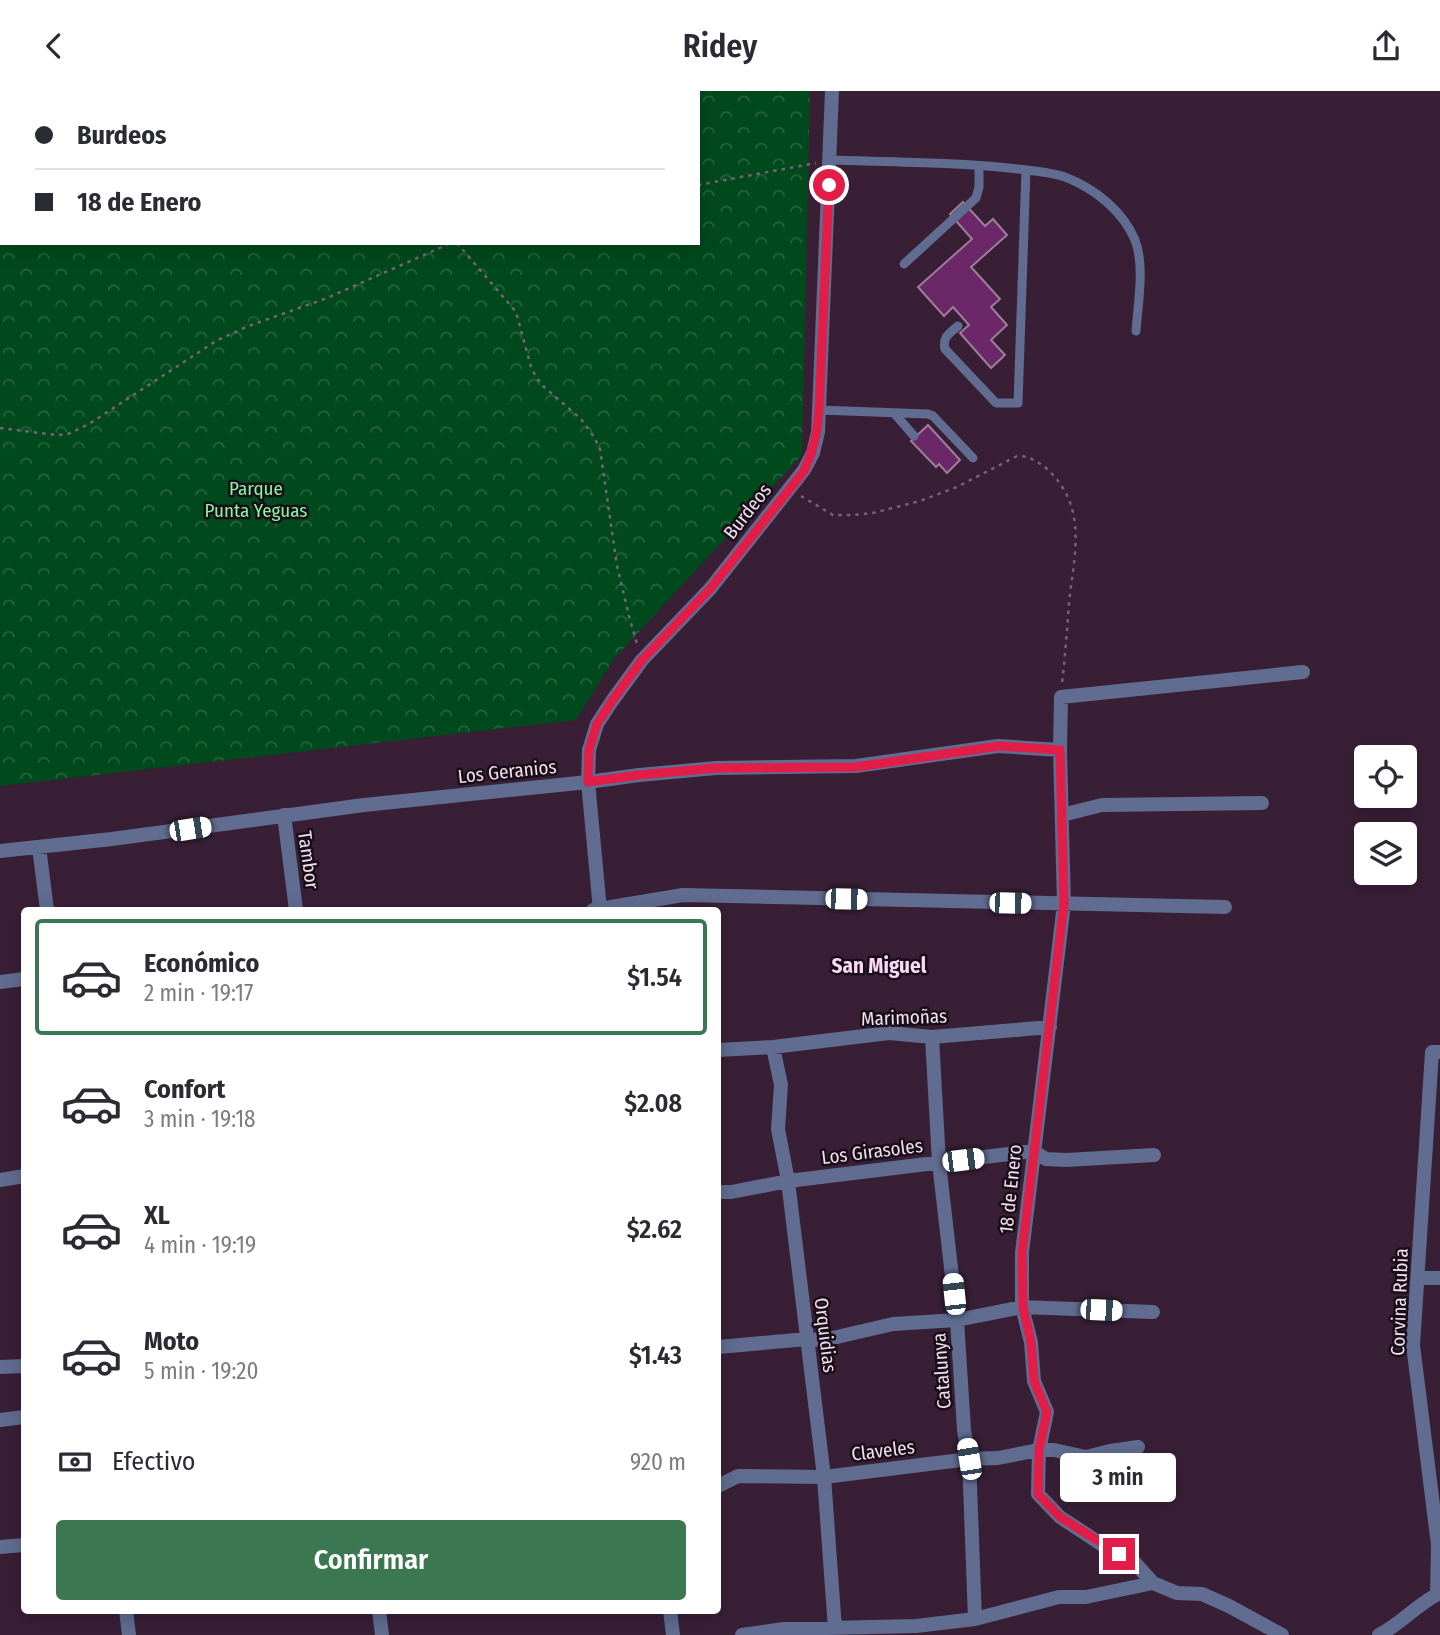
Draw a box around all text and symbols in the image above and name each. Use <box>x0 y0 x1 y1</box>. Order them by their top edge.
icon: back <box>35 27 73 65</box>
text: Ridey <box>683 27 757 65</box>
icon: share <box>1367 27 1405 65</box>
text: Burdeos <box>77 120 166 151</box>
route start <box>813 169 845 201</box>
text: 18 de Enero <box>77 187 201 218</box>
park label: Parque Punta Yeguas <box>205 477 307 522</box>
street label: Burdeos <box>719 479 776 544</box>
map controls <box>1354 745 1417 885</box>
button: locate <box>1354 745 1417 808</box>
street label: Los Geranios <box>457 755 558 788</box>
car <box>168 815 213 843</box>
button: layers <box>1354 822 1417 885</box>
street label: Tambor <box>293 829 324 891</box>
car <box>825 888 868 910</box>
car <box>989 892 1032 914</box>
icon: car <box>60 946 123 1009</box>
text: Económico <box>144 948 259 979</box>
district label: San Miguel <box>832 953 927 979</box>
text: $1.54 <box>627 962 682 993</box>
text: 2 min · 19:17 <box>144 979 253 1007</box>
street label: Marimoñas <box>861 1005 947 1030</box>
icon: car <box>60 1072 123 1135</box>
text: Confort <box>144 1074 225 1105</box>
text: $2.08 <box>624 1088 682 1119</box>
text: 3 min · 19:18 <box>144 1105 256 1133</box>
street label: Los Girasoles <box>820 1134 924 1169</box>
street label: 18 de Enero <box>994 1143 1027 1235</box>
car <box>941 1147 986 1173</box>
icon: car <box>60 1198 123 1261</box>
text: XL <box>144 1200 170 1231</box>
text: $2.62 <box>627 1214 682 1245</box>
text: 4 min · 19:19 <box>144 1231 256 1259</box>
street label: Corvina Rubia <box>1386 1248 1413 1356</box>
car <box>942 1272 967 1316</box>
street label: Orquidias <box>810 1296 842 1374</box>
car <box>1080 1299 1123 1321</box>
icon: car <box>60 1324 123 1387</box>
text: Moto <box>144 1326 199 1357</box>
street label: Catalunya <box>927 1332 956 1410</box>
text: $1.43 <box>629 1340 682 1371</box>
text: 5 min · 19:20 <box>144 1357 258 1385</box>
street label: Claveles <box>850 1435 916 1466</box>
car <box>956 1437 983 1481</box>
icon: cash <box>56 1443 94 1481</box>
text: Efectivo <box>112 1446 196 1477</box>
text: 920 m <box>630 1448 686 1476</box>
callout: 3 min <box>1061 1453 1177 1501</box>
text: 3 min <box>1092 1463 1144 1491</box>
button: Confirmar <box>56 1520 686 1600</box>
route end <box>1103 1538 1135 1570</box>

